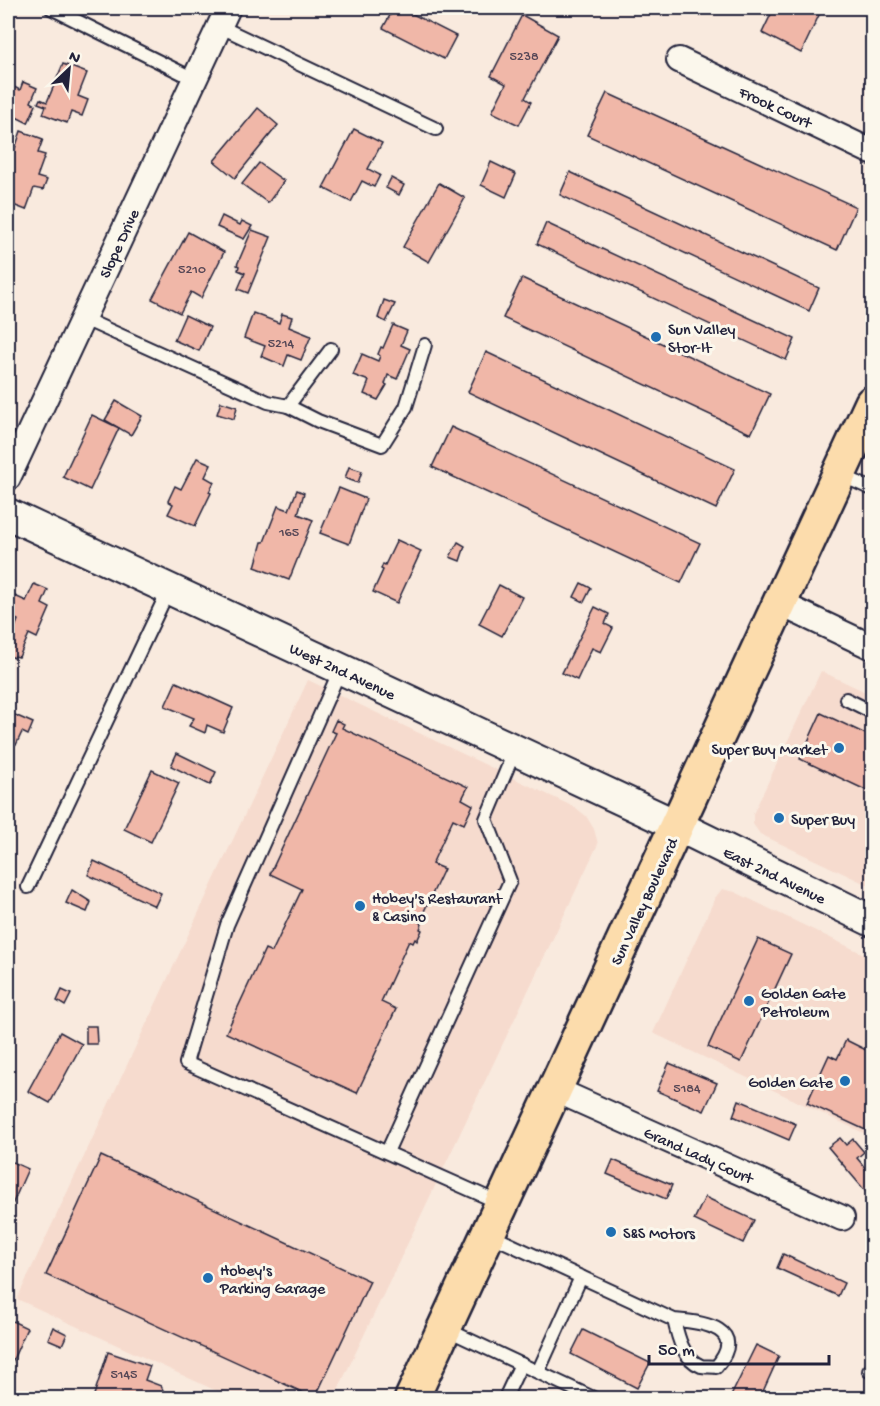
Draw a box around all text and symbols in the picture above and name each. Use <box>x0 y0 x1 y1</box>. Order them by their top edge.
north arrow <box>39 39 99 99</box>
text: N <box>65 48 83 70</box>
house number: 5238 <box>509 49 539 66</box>
street label: Frook Court <box>734 84 815 135</box>
street label: Slope Drive <box>97 206 146 282</box>
house number: 5210 <box>178 262 206 279</box>
place label: Sun Valley Stor-It <box>668 322 735 359</box>
marker: Sun Valley Stor-It <box>649 330 663 344</box>
house number: 5214 <box>268 336 295 353</box>
house number: 165 <box>278 525 299 542</box>
street label: West 2nd Avenue <box>285 640 398 706</box>
marker: Super Buy Market <box>832 741 846 755</box>
place label: Super Buy Market <box>712 742 828 761</box>
marker: Super Buy <box>772 811 786 825</box>
place label: Super Buy <box>791 812 855 831</box>
street label: Sun Valley Boulevard <box>608 835 685 969</box>
street label: East 2nd Avenue <box>719 844 829 911</box>
place label: Hobey's Restaurant & Casino <box>372 891 503 928</box>
marker: Hobey's Restaurant & Casino <box>353 899 367 913</box>
place label: Golden Gate Petroleum <box>760 986 846 1023</box>
marker: Golden Gate Petroleum <box>742 994 756 1008</box>
marker: Golden Gate <box>838 1074 852 1088</box>
place label: Golden Gate <box>748 1075 834 1094</box>
house number: 5184 <box>673 1081 701 1098</box>
street label: Grand Lady Court <box>640 1125 757 1190</box>
marker: S&S Motors <box>604 1225 618 1239</box>
place label: S&S Motors <box>623 1226 696 1245</box>
place label: Hobey's Parking Garage <box>219 1263 326 1300</box>
marker: Hobey's Parking Garage <box>201 1271 215 1285</box>
scale bar <box>649 1328 829 1366</box>
text: 50 m <box>658 1341 695 1362</box>
house number: 5145 <box>110 1367 138 1384</box>

